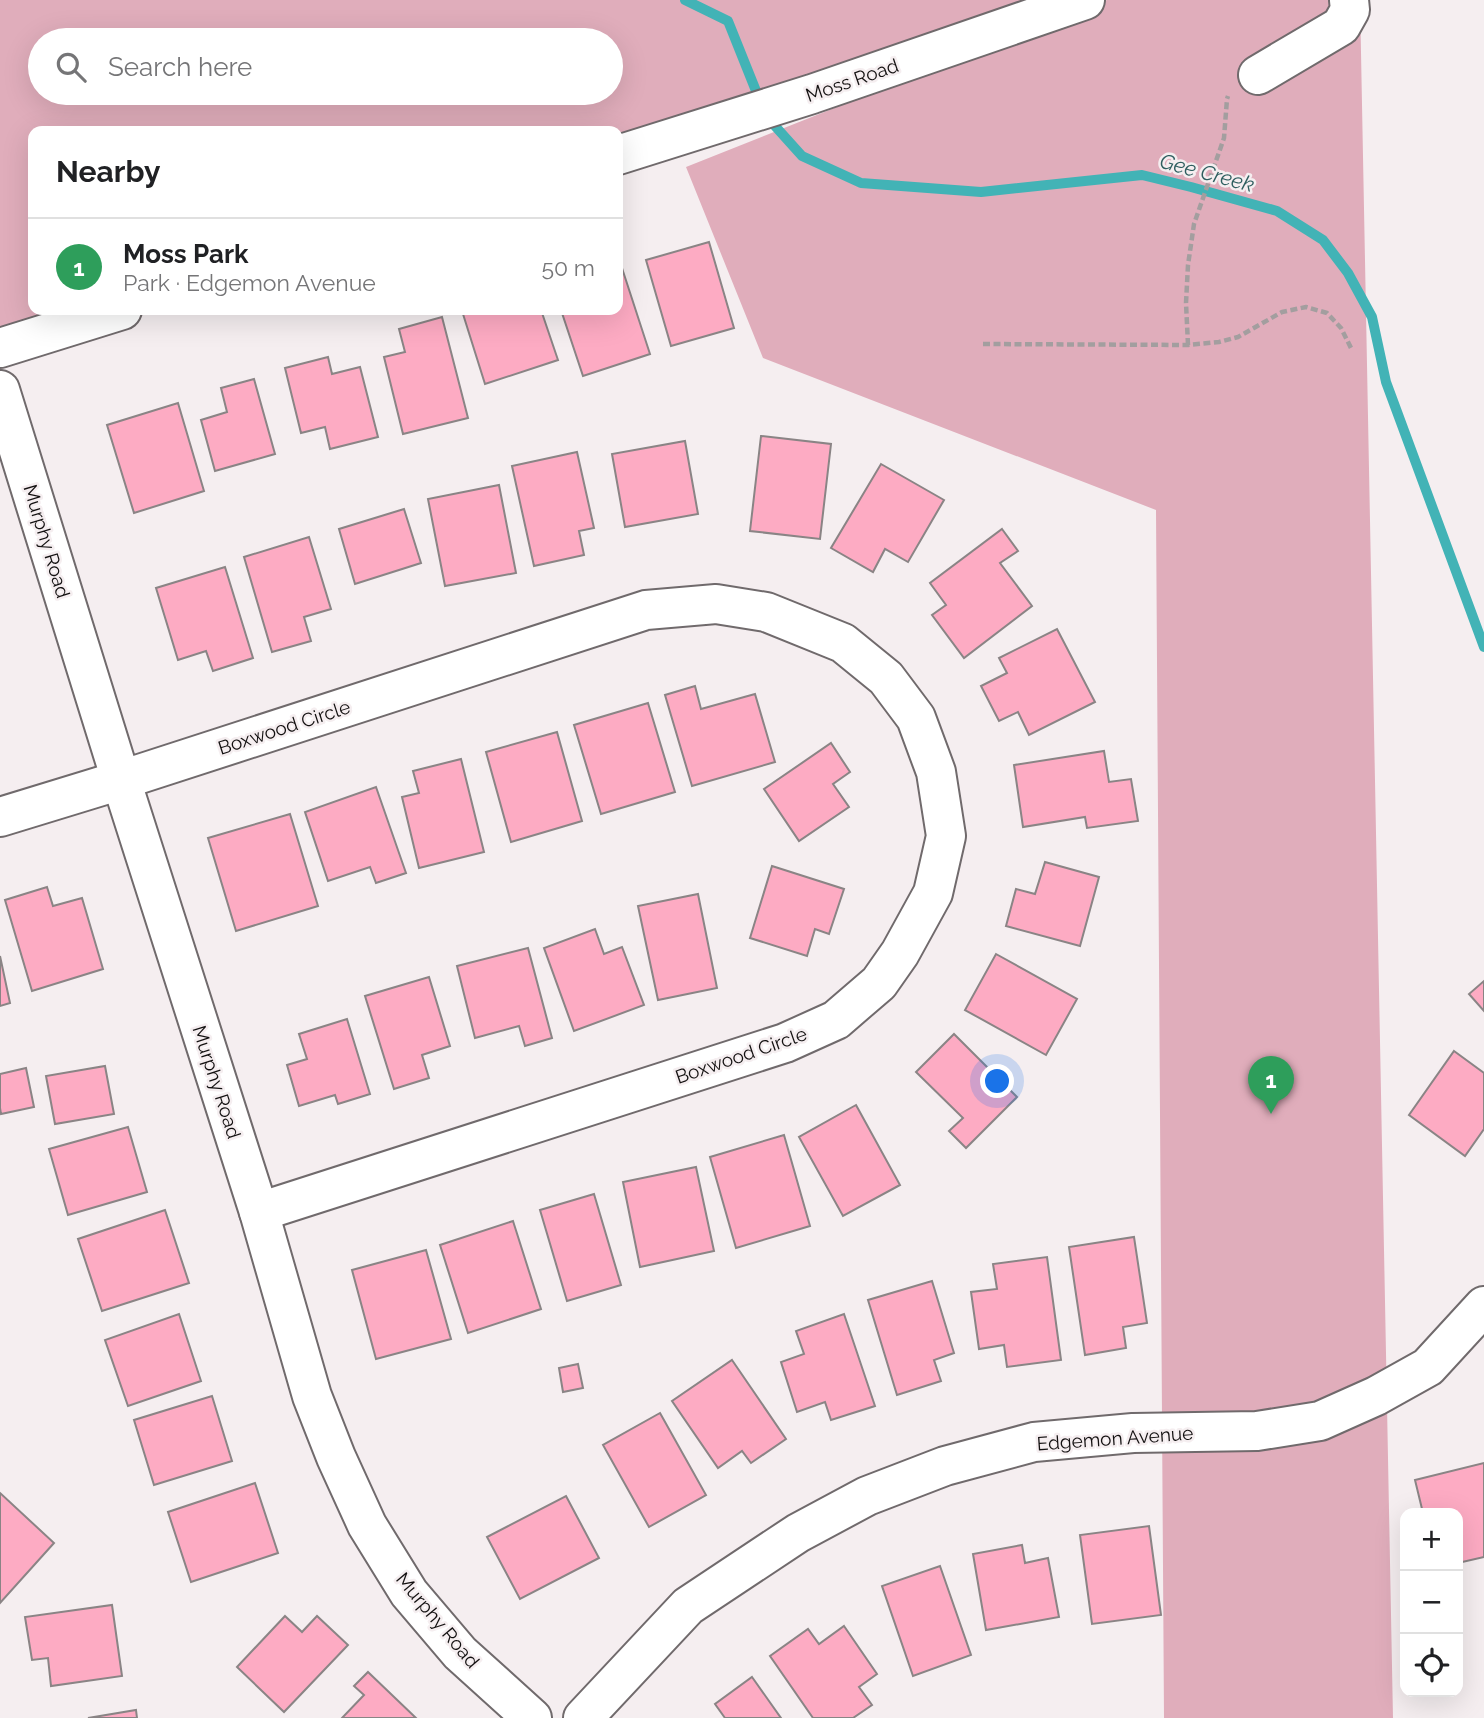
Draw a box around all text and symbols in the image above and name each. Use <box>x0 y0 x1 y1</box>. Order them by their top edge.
search box <box>28 28 623 105</box>
icon: search <box>52 48 90 86</box>
text: Search here <box>108 52 252 82</box>
street label: Moss Road <box>803 54 901 106</box>
water label: Gee Creek <box>1157 148 1257 197</box>
text: Nearby <box>56 154 160 189</box>
text: Moss Park <box>123 239 248 269</box>
text: 1 <box>73 254 85 281</box>
text: 50 m <box>541 254 595 281</box>
text: Park · Edgemon Avenue <box>123 269 376 296</box>
street label: Murphy Road <box>19 482 75 600</box>
street label: Boxwood Circle <box>215 695 353 759</box>
street label: Boxwood Circle <box>672 1022 810 1088</box>
street label: Murphy Road <box>188 1023 246 1141</box>
pin: 1 <box>1248 1056 1294 1114</box>
your location <box>980 1064 1014 1098</box>
street label: Edgemon Avenue <box>1036 1422 1194 1454</box>
map controls <box>1400 1508 1463 1697</box>
button: + <box>1400 1508 1463 1571</box>
street label: Murphy Road <box>392 1568 484 1672</box>
button: − <box>1400 1571 1463 1634</box>
button: locate <box>1400 1634 1463 1697</box>

